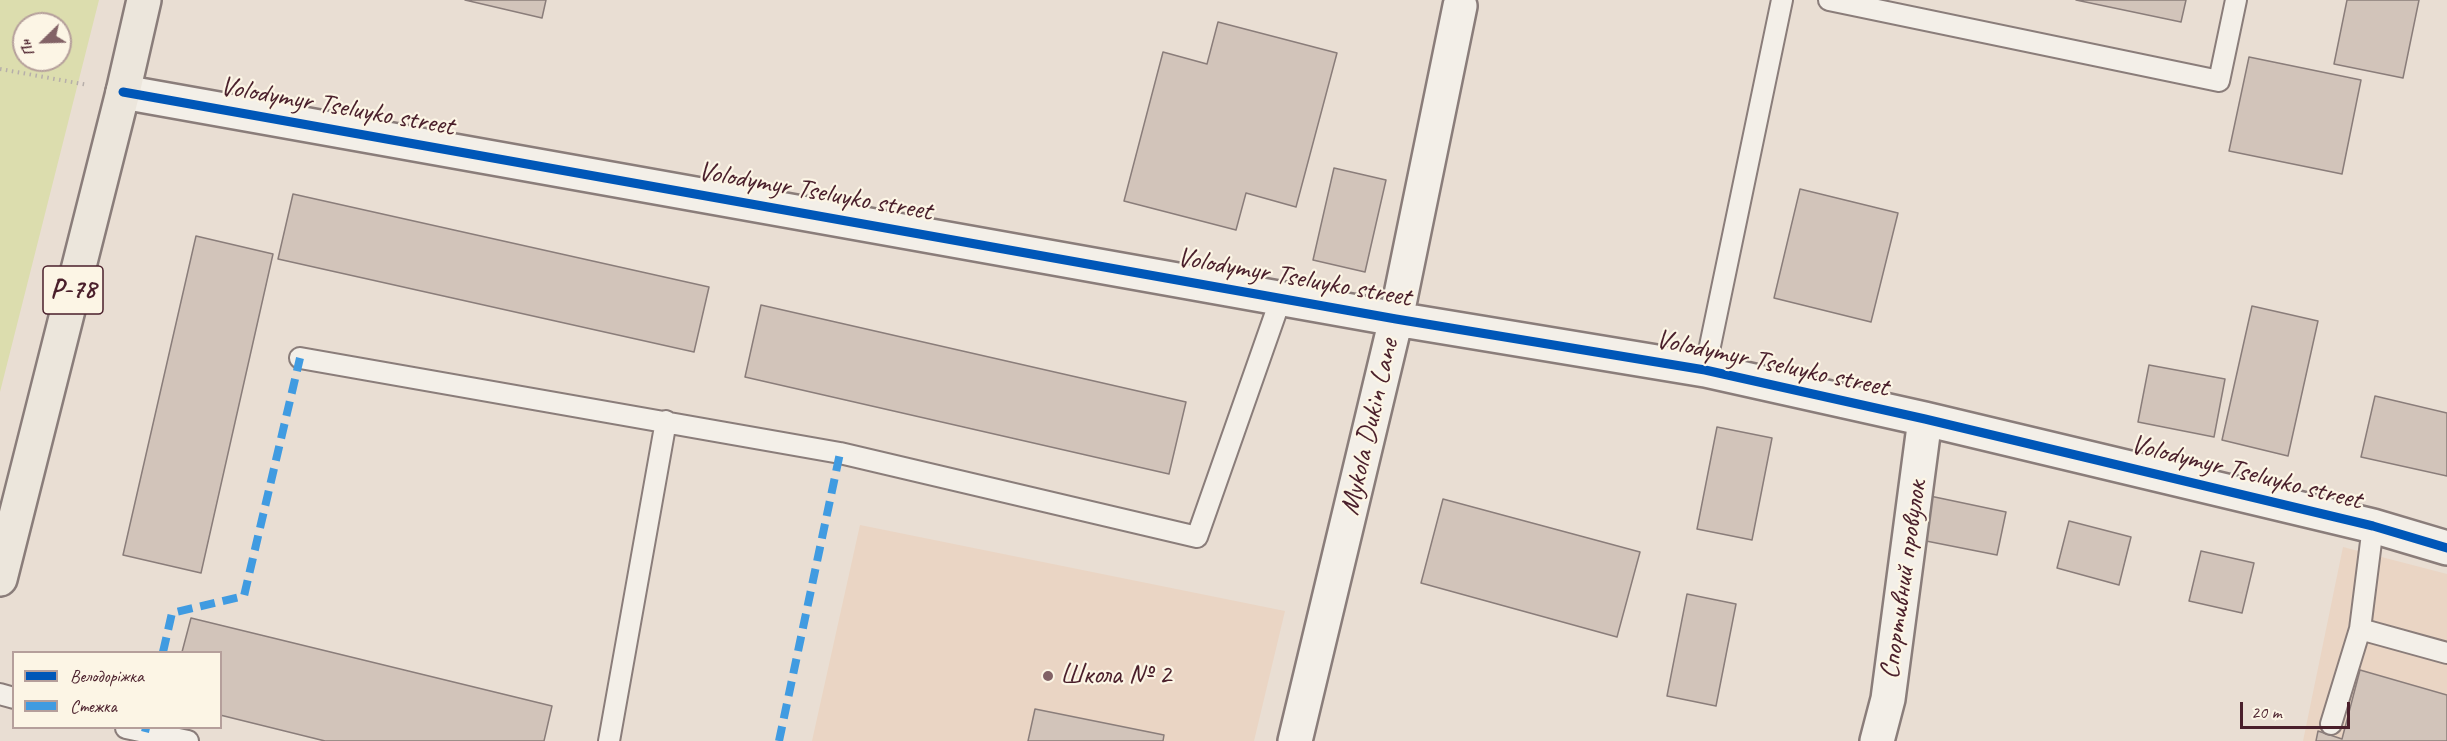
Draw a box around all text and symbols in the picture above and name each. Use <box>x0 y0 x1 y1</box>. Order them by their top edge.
north arrow <box>12 12 72 72</box>
text: Пн <box>15 37 40 60</box>
street label: Volodymyr Tseluyko street <box>217 70 457 144</box>
street label: Volodymyr Tseluyko street <box>695 155 935 229</box>
street label: Volodymyr Tseluyko street <box>1174 241 1414 315</box>
road number: Р-78 <box>43 266 103 314</box>
street label: Volodymyr Tseluyko street <box>1653 323 1891 405</box>
street label: Mykola Dukin Lane <box>1333 336 1407 518</box>
street label: Volodymyr Tseluyko street <box>2127 428 2365 518</box>
street label: Спортивний провулок <box>1873 479 1935 681</box>
legend <box>12 651 222 729</box>
place label: Школа № 2 <box>1060 659 1171 693</box>
text: Велодоріжка <box>70 665 144 687</box>
marker: Школа № 2 <box>1041 669 1055 683</box>
scale bar <box>2243 690 2352 728</box>
text: Стежка <box>70 695 117 717</box>
text: 20 m <box>2251 701 2282 723</box>

